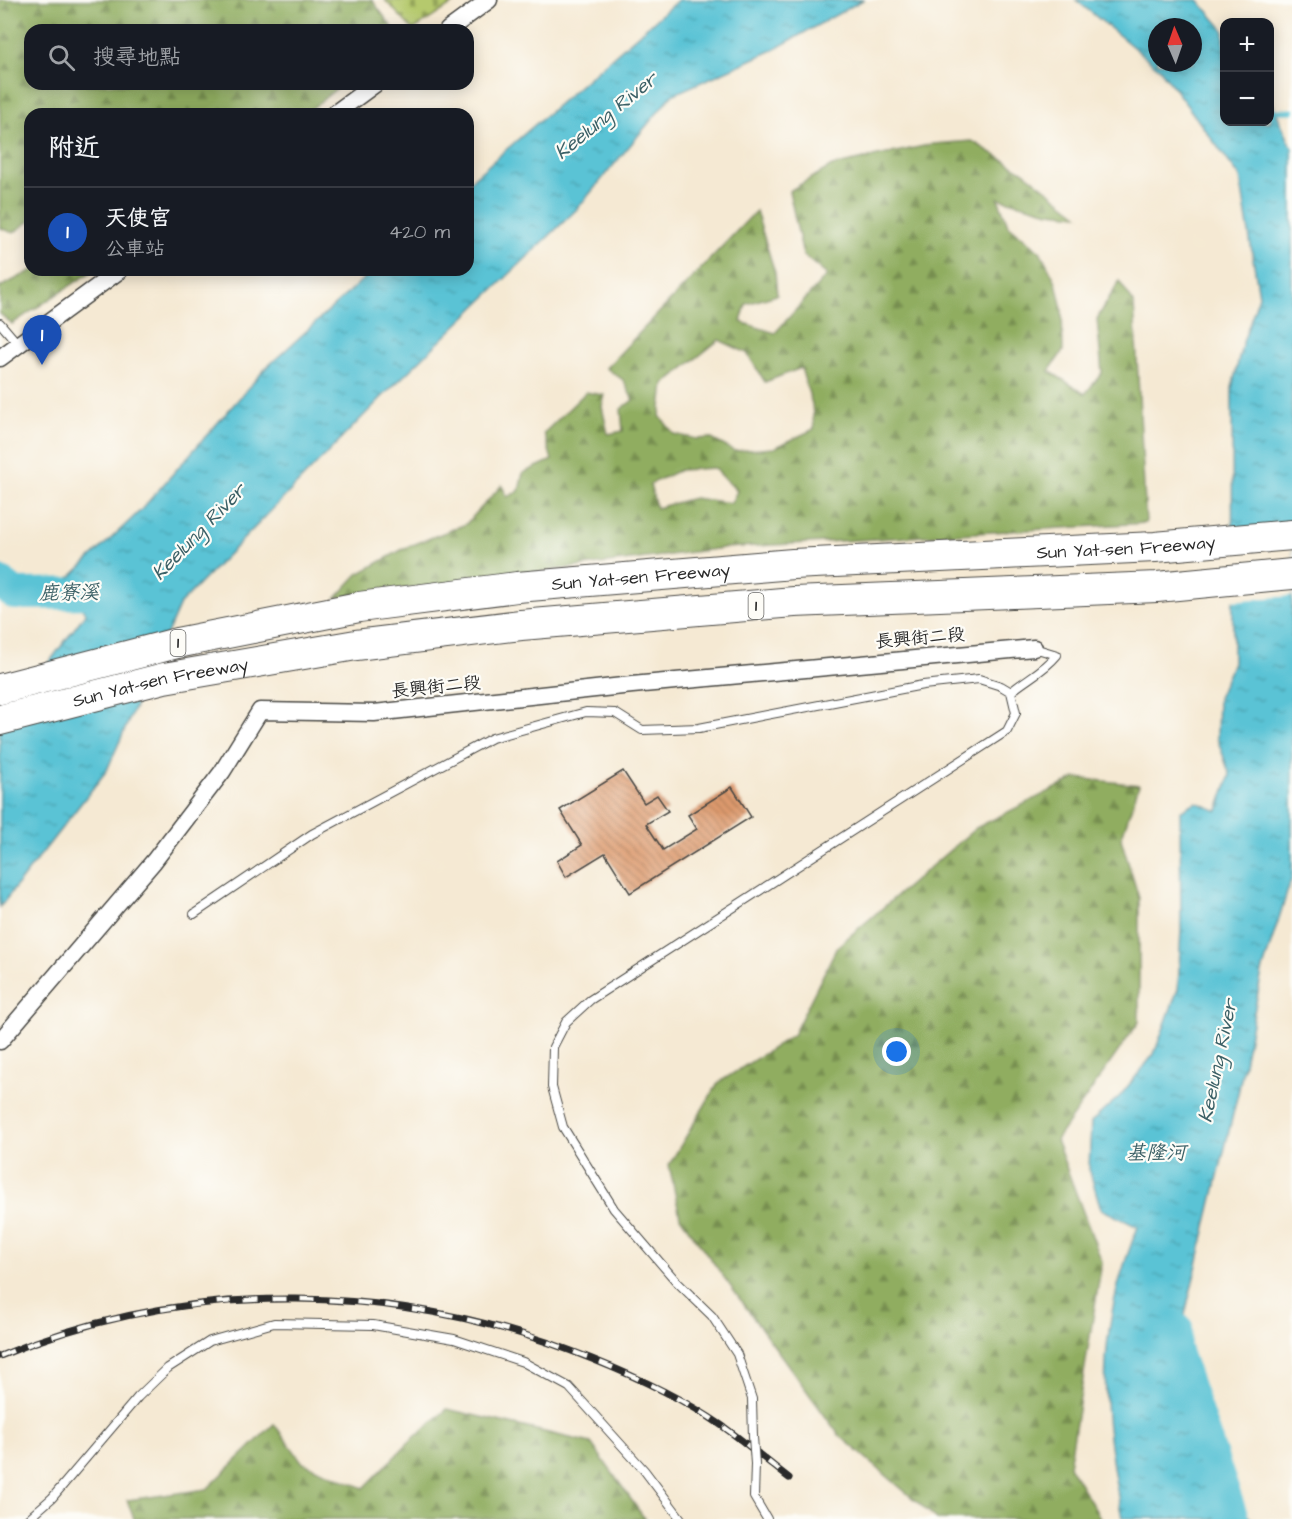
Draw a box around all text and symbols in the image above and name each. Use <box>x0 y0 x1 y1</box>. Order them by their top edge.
north arrow <box>1148 18 1202 72</box>
map controls <box>1220 18 1274 126</box>
button: + <box>1220 18 1274 72</box>
search box <box>24 24 474 90</box>
icon: search <box>45 41 78 74</box>
text: 搜尋地點 <box>93 42 181 73</box>
water label: Keelung River <box>549 65 665 167</box>
button: − <box>1220 72 1274 126</box>
text: 附近 <box>48 130 100 166</box>
text: 天使宮 <box>105 203 171 234</box>
text: 1 <box>66 218 69 246</box>
text: 420 m <box>389 218 450 246</box>
text: 公車站 <box>105 235 165 263</box>
pin: 1 <box>22 316 62 365</box>
water label: Keelung River <box>146 476 255 587</box>
street label: Sun Yat-sen Freeway <box>1036 529 1217 565</box>
street label: Sun Yat-sen Freeway <box>551 557 731 597</box>
water label: 鹿寮溪 <box>39 578 100 608</box>
road number: 1 <box>748 593 764 619</box>
street label: 長興街二段 <box>874 622 966 654</box>
road number: 1 <box>170 630 186 656</box>
street label: Sun Yat-sen Freeway <box>70 651 250 713</box>
street label: 長興街二段 <box>390 670 482 704</box>
water label: Keelung River <box>1191 995 1246 1125</box>
your location <box>882 1037 911 1066</box>
water label: 基隆河 <box>1126 1139 1189 1167</box>

